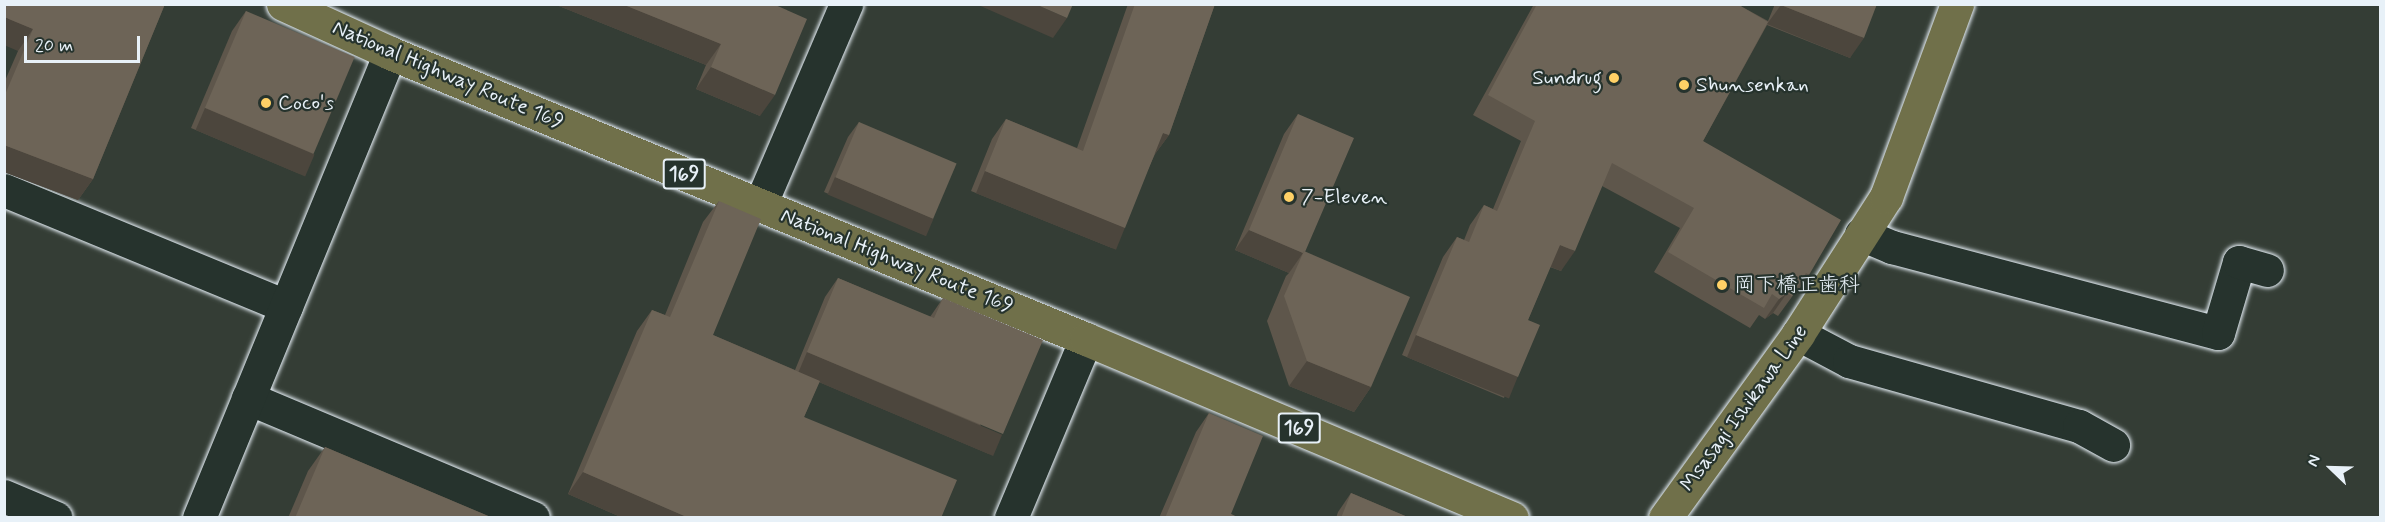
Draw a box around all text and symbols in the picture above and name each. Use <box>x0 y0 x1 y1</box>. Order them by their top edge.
street label: National Highway Route 169 <box>332 16 564 134</box>
scale bar <box>27 24 142 62</box>
text: 20 m <box>35 34 73 58</box>
place label: Sundrug <box>1532 65 1602 91</box>
marker: Sundrug <box>1607 71 1621 85</box>
place label: Shunsenkan <box>1696 72 1809 98</box>
marker: Shunsenkan <box>1677 78 1691 92</box>
place label: Coco's <box>278 90 334 116</box>
marker: Coco's <box>259 96 273 110</box>
road number: 169 <box>662 157 706 191</box>
place label: 7-Eleven <box>1301 184 1387 210</box>
marker: 7-Eleven <box>1282 190 1296 204</box>
street label: National Highway Route 169 <box>781 204 1013 318</box>
place label: 岡下橋正歯科 <box>1734 272 1860 298</box>
marker: 岡下橋正歯科 <box>1715 278 1729 292</box>
street label: Msasagi Ishikawa Line <box>1674 319 1814 497</box>
road number: 169 <box>1276 411 1322 445</box>
north arrow <box>2301 438 2361 498</box>
text: N <box>2302 452 2326 470</box>

